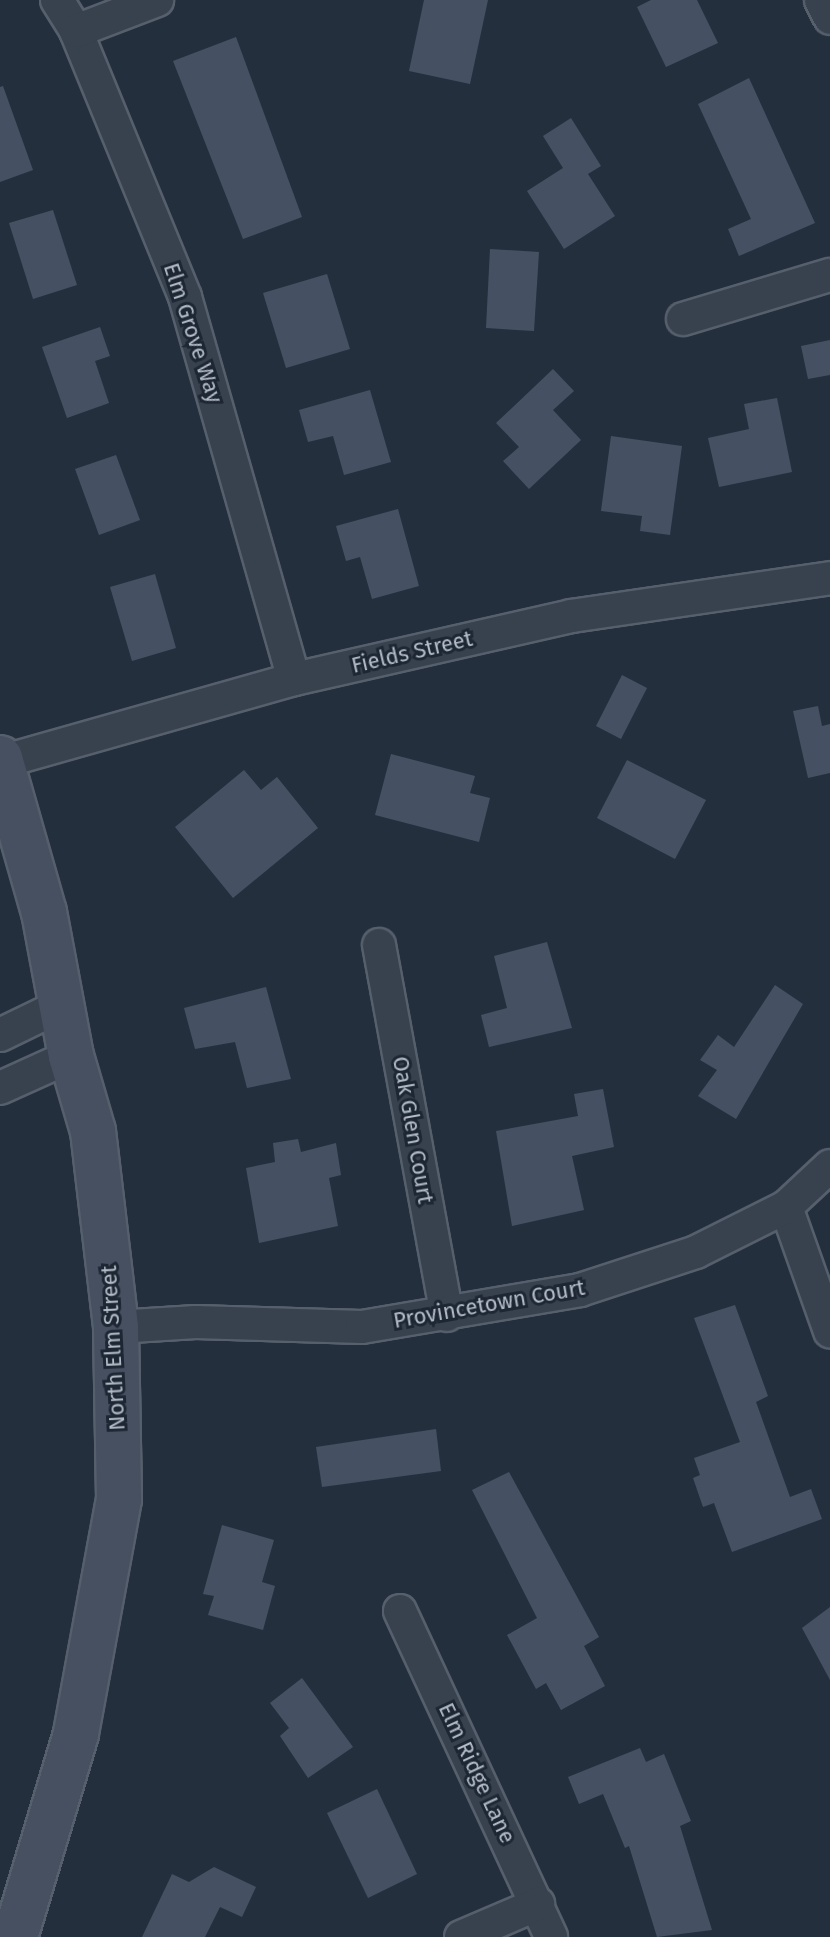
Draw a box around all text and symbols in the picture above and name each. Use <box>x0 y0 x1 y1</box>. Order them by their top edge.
street label: Elm Grove Way <box>158 260 228 406</box>
street label: Fields Street <box>349 625 475 679</box>
street label: Oak Glen Court <box>387 1054 439 1206</box>
street label: North Elm Street <box>95 1265 131 1431</box>
street label: Provincetown Court <box>391 1274 587 1334</box>
street label: Elm Ridge Lane <box>433 1699 521 1847</box>

